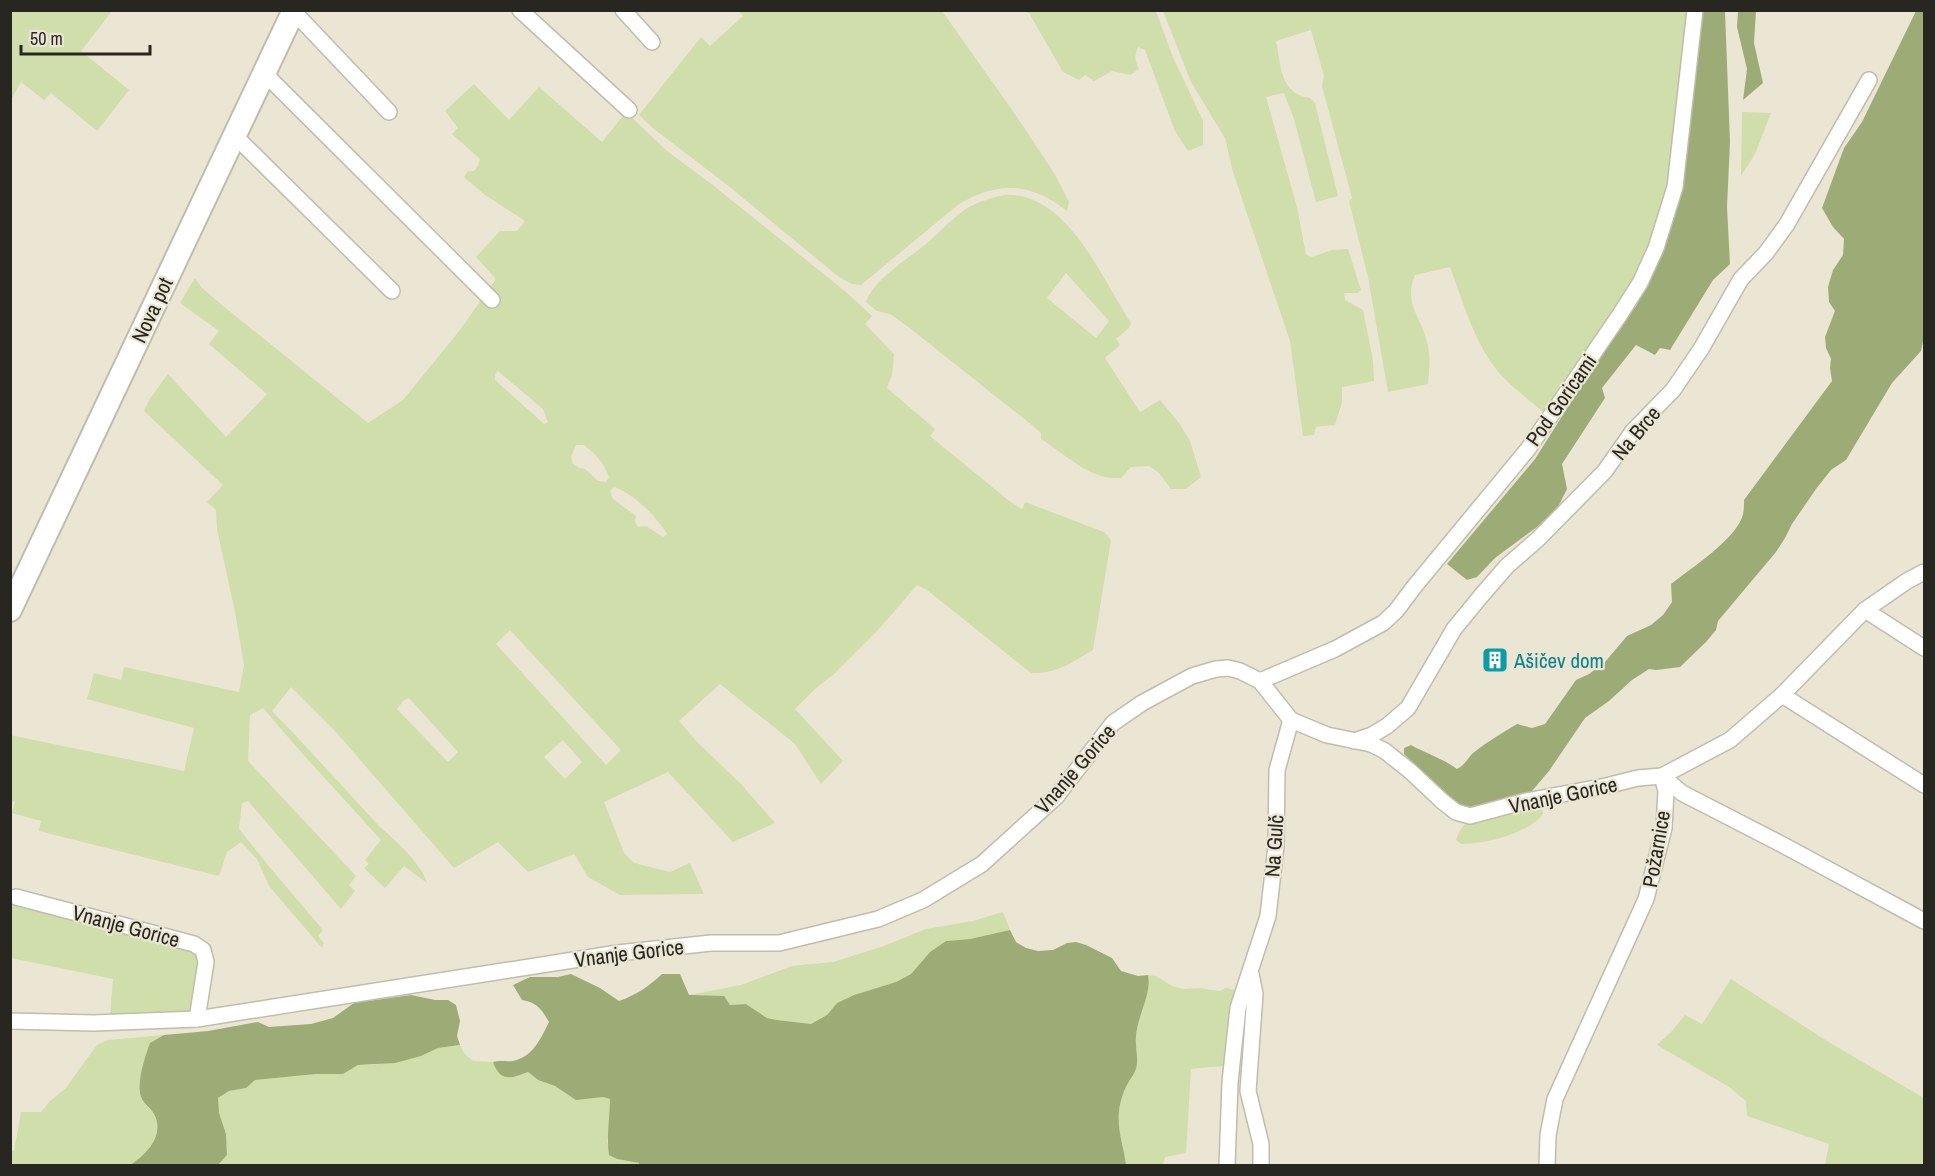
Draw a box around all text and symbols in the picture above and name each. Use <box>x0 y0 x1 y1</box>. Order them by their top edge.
scale bar <box>21 18 150 56</box>
text: 50 m <box>30 26 63 51</box>
street label: Nova pot <box>124 272 180 347</box>
street label: Pod Goricami <box>1519 348 1603 452</box>
street label: Na Brce <box>1605 400 1667 466</box>
building icon: Ašičev dom <box>1480 645 1510 675</box>
place label: Ašičev dom <box>1513 646 1604 675</box>
street label: Vnanje Gorice <box>1028 718 1122 820</box>
street label: Vnanje Gorice <box>1506 769 1620 821</box>
street label: Požarnice <box>1635 808 1677 890</box>
street label: Na Gulč <box>1257 814 1291 878</box>
street label: Vnanje Gorice <box>69 898 183 954</box>
street label: Vnanje Gorice <box>573 932 685 974</box>

